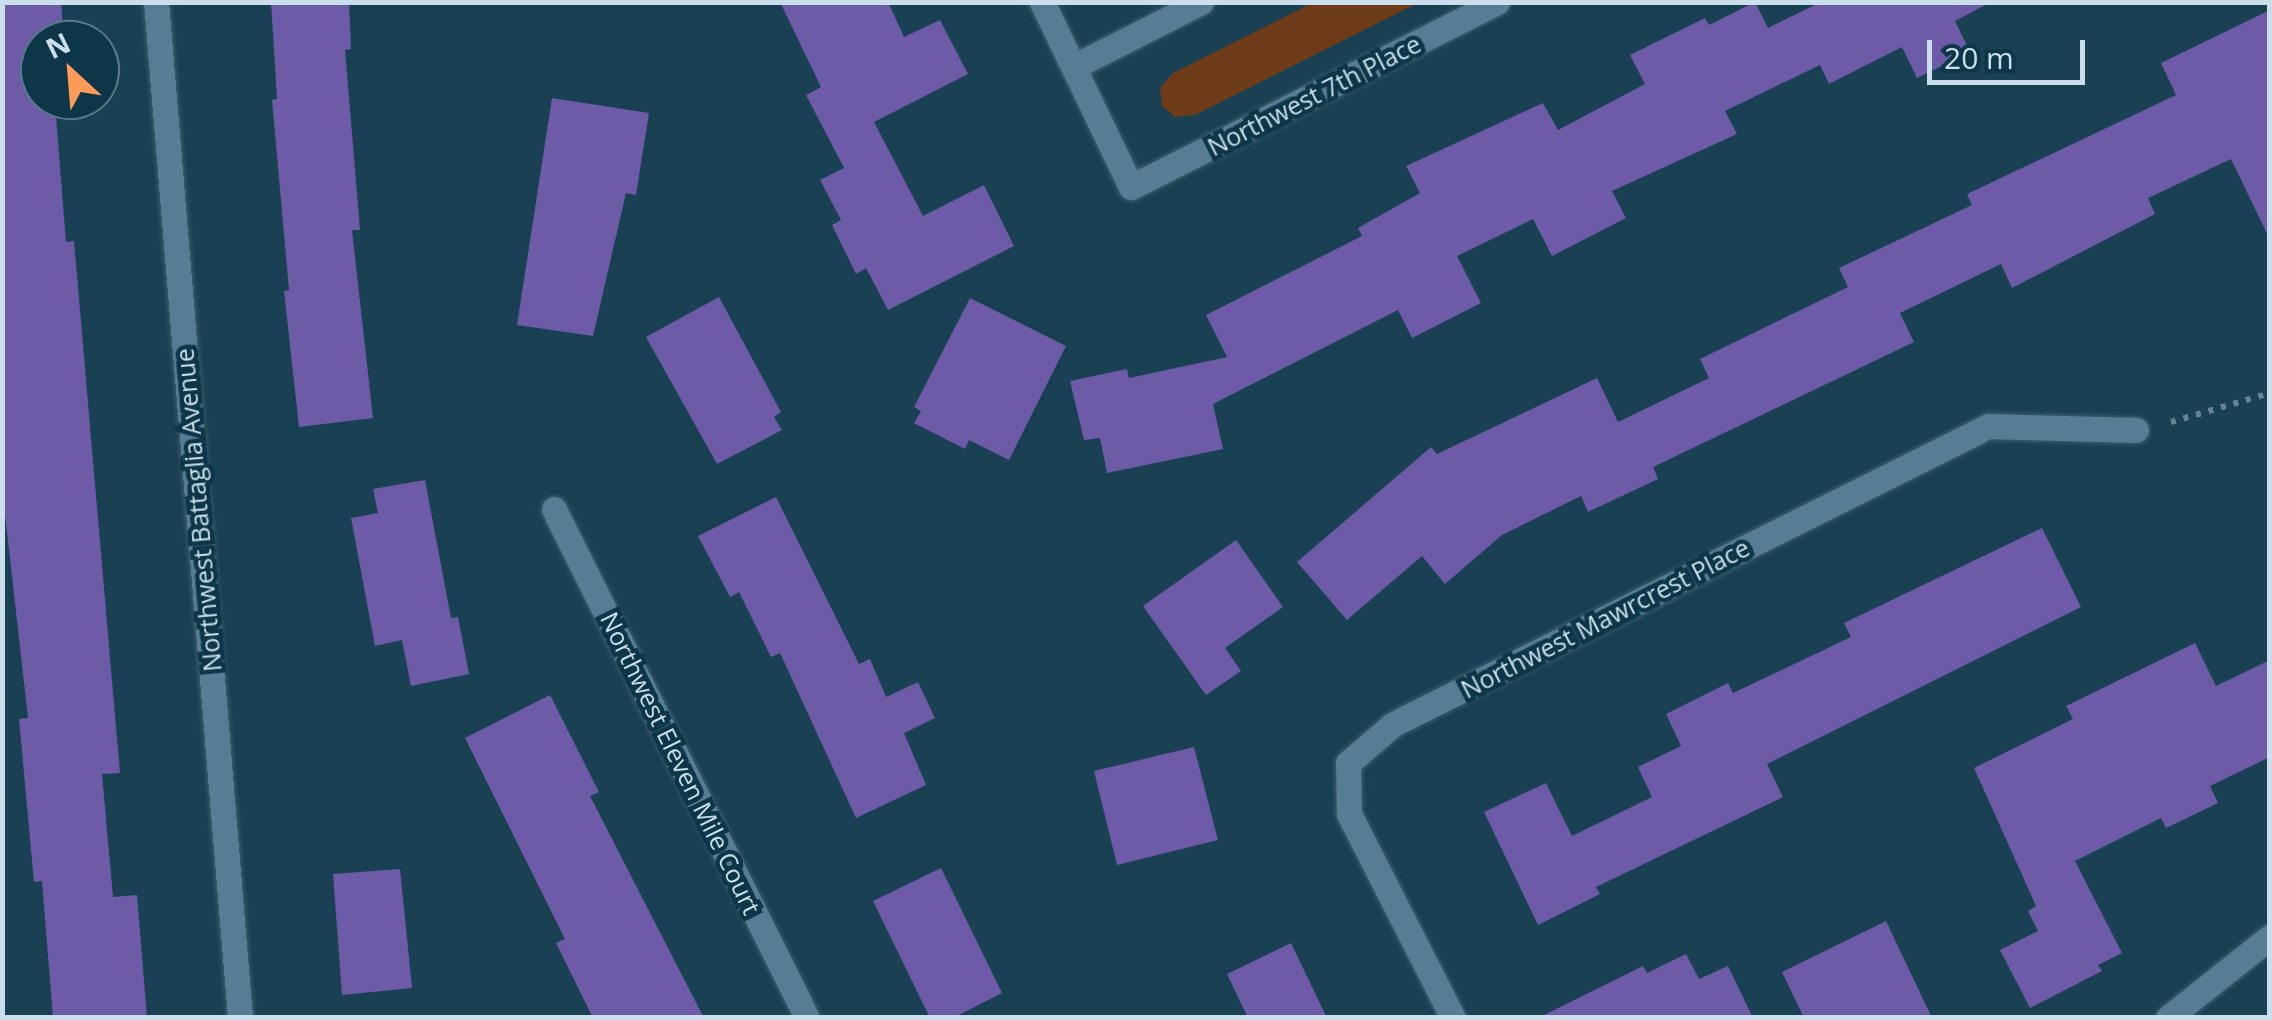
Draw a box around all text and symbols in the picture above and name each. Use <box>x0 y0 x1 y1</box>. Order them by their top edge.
north arrow <box>20 20 120 120</box>
scale bar <box>1932 20 2090 82</box>
text: N <box>39 23 76 67</box>
street label: Northwest 7th Place <box>1202 28 1426 162</box>
text: 20 m <box>1944 37 2014 78</box>
street label: Northwest Battaglia Avenue <box>169 347 227 673</box>
street label: Northwest Mawrcrest Place <box>1456 532 1754 704</box>
street label: Northwest Eleven Mile Court <box>595 607 767 919</box>

